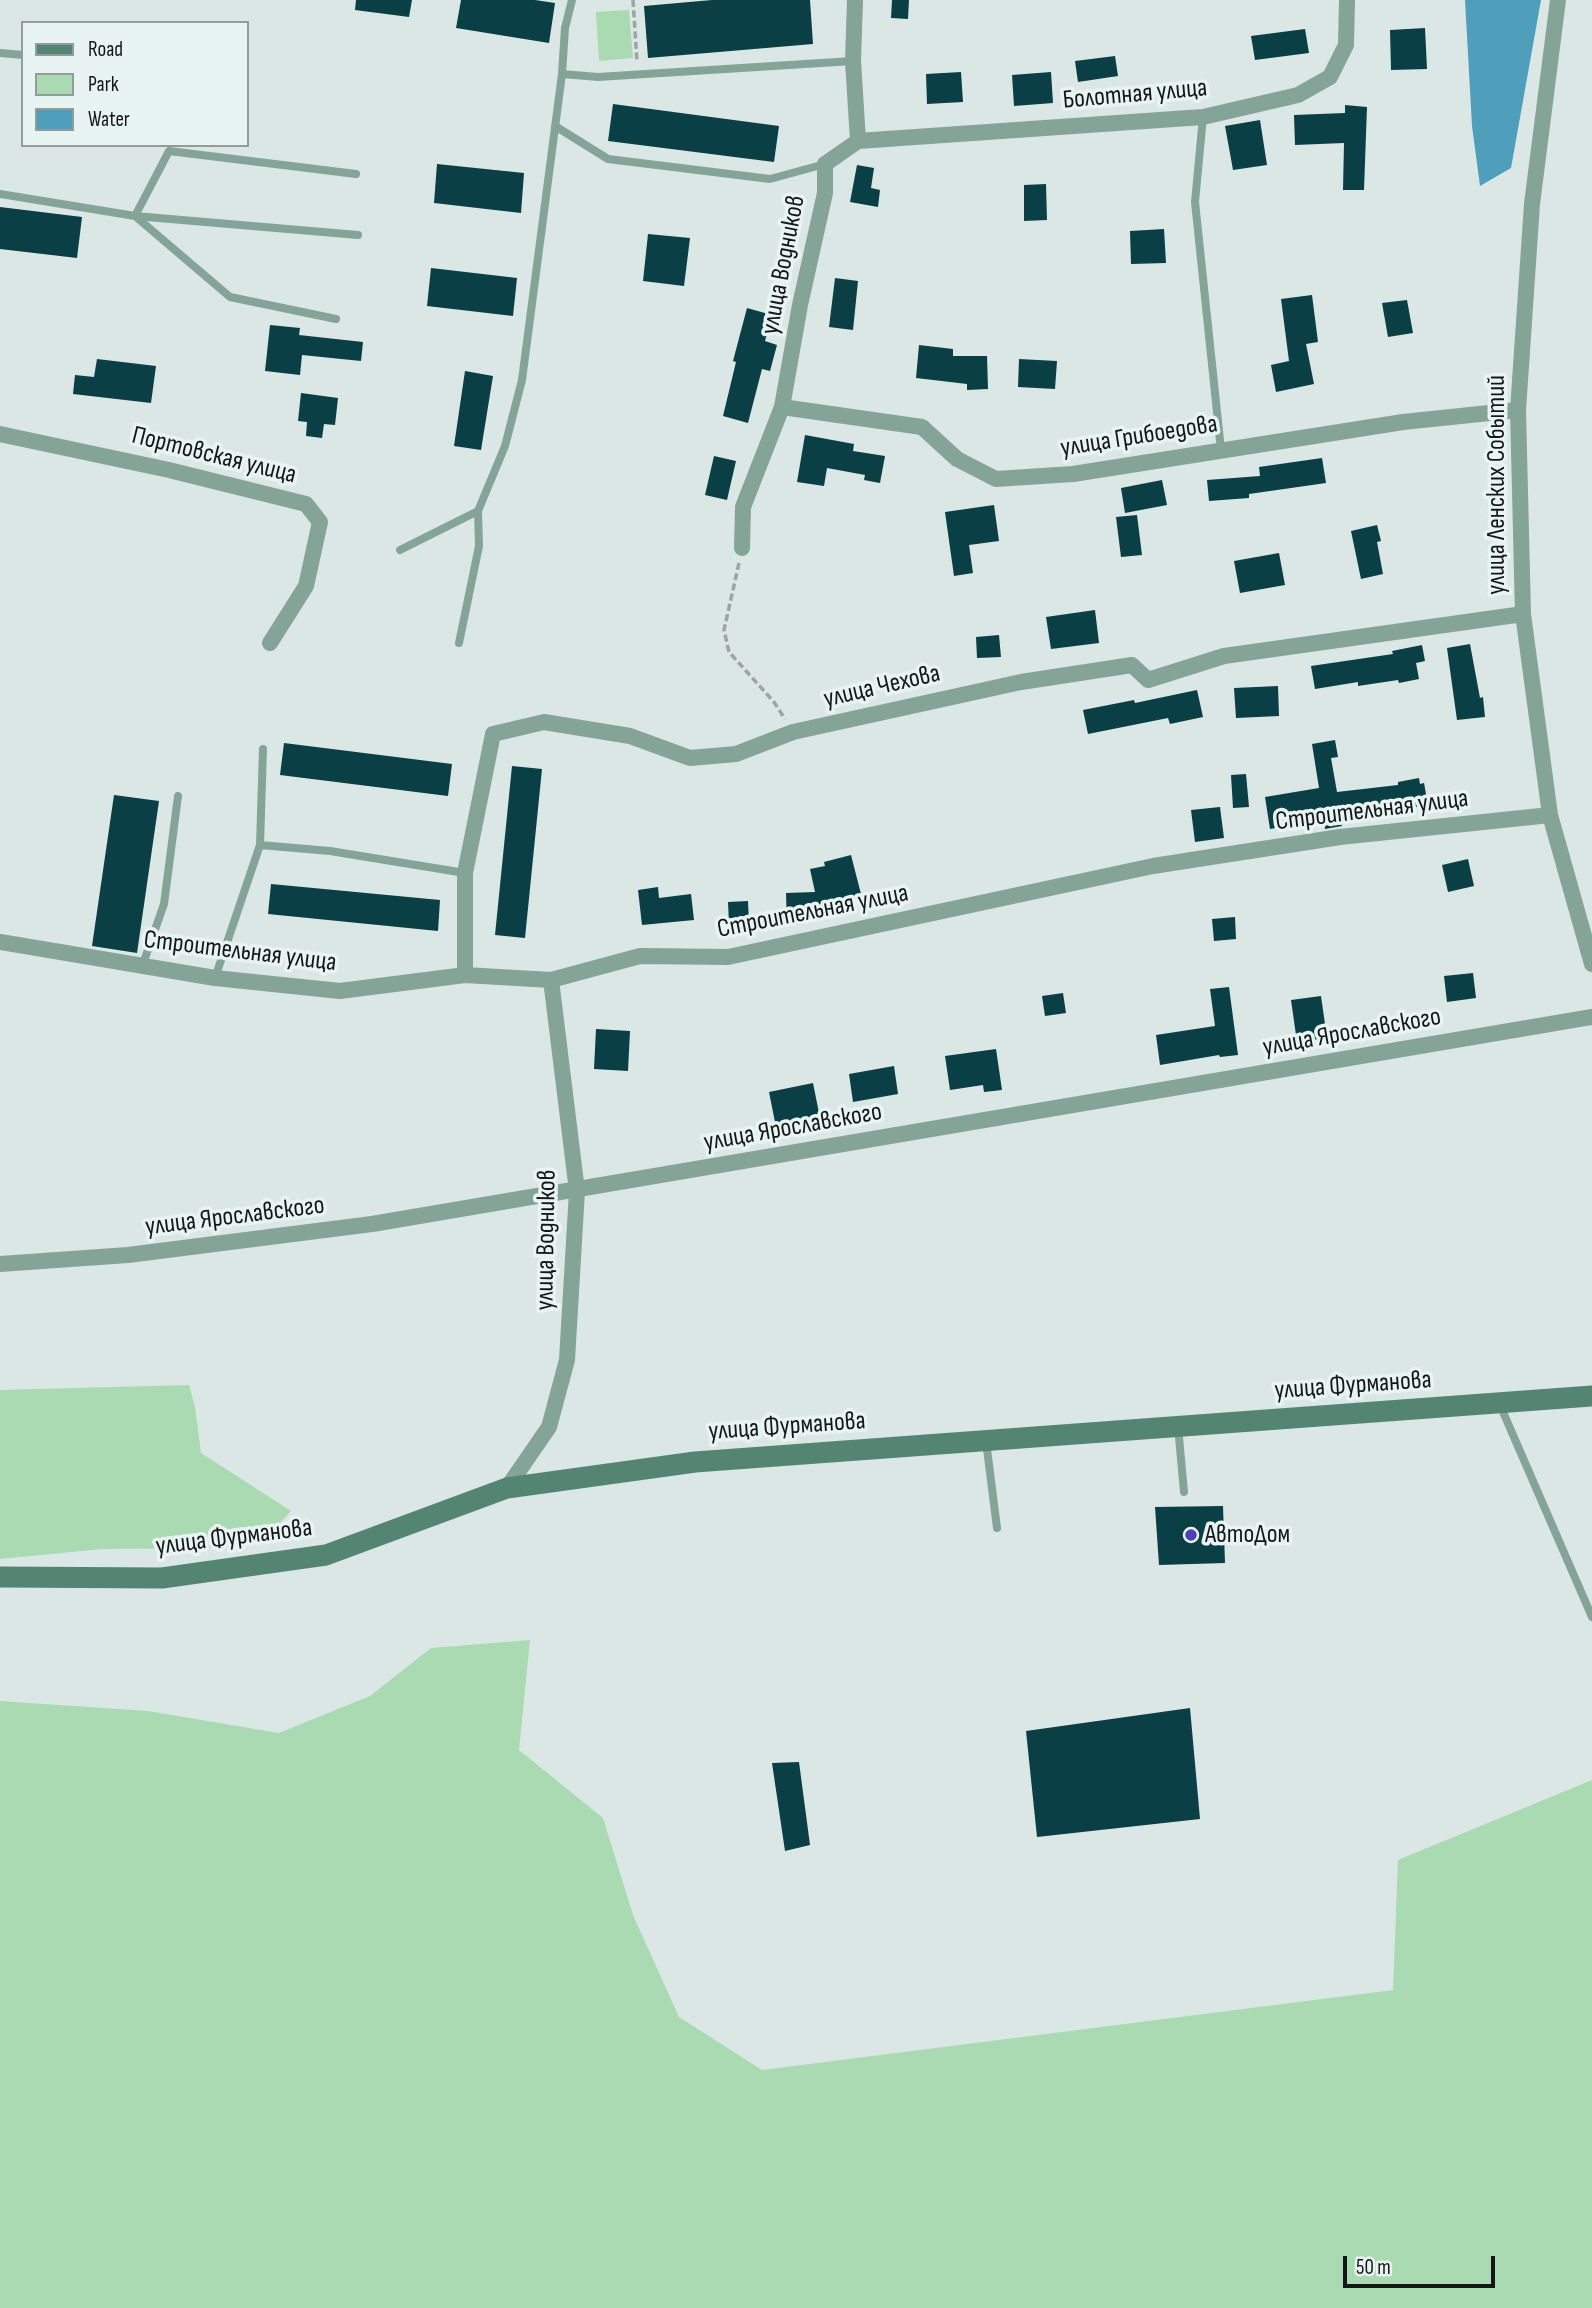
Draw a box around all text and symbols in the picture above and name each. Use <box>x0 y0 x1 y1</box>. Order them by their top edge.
legend <box>21 21 248 147</box>
text: Road <box>88 37 123 62</box>
text: Park <box>88 72 119 97</box>
street label: Болотная улица <box>1062 73 1208 117</box>
text: Water <box>88 107 130 132</box>
street label: улица Водников <box>755 193 813 337</box>
street label: улица Ленских Событий <box>1481 375 1513 595</box>
street label: улица Грибоедова <box>1058 409 1220 465</box>
street label: Портовская улица <box>129 421 299 491</box>
street label: улица Чехова <box>821 658 943 716</box>
street label: Строительная улица <box>1274 784 1470 838</box>
street label: Строительная улица <box>715 878 911 946</box>
street label: Строительная улица <box>142 925 338 979</box>
street label: улица Ярославского <box>1261 1002 1443 1064</box>
street label: улица Ярославского <box>702 1097 884 1159</box>
street label: улица Водников <box>530 1169 564 1311</box>
street label: улица Ярославского <box>144 1191 326 1243</box>
street label: улица Фурманова <box>1273 1365 1433 1407</box>
street label: улица Фурманова <box>707 1406 867 1448</box>
street label: улица Фурманова <box>154 1513 314 1563</box>
place label: АвтоДом <box>1205 1519 1290 1551</box>
marker: АвтоДом <box>1183 1527 1199 1543</box>
scale bar <box>1347 2242 1499 2286</box>
text: 50 m <box>1356 2255 1391 2280</box>

